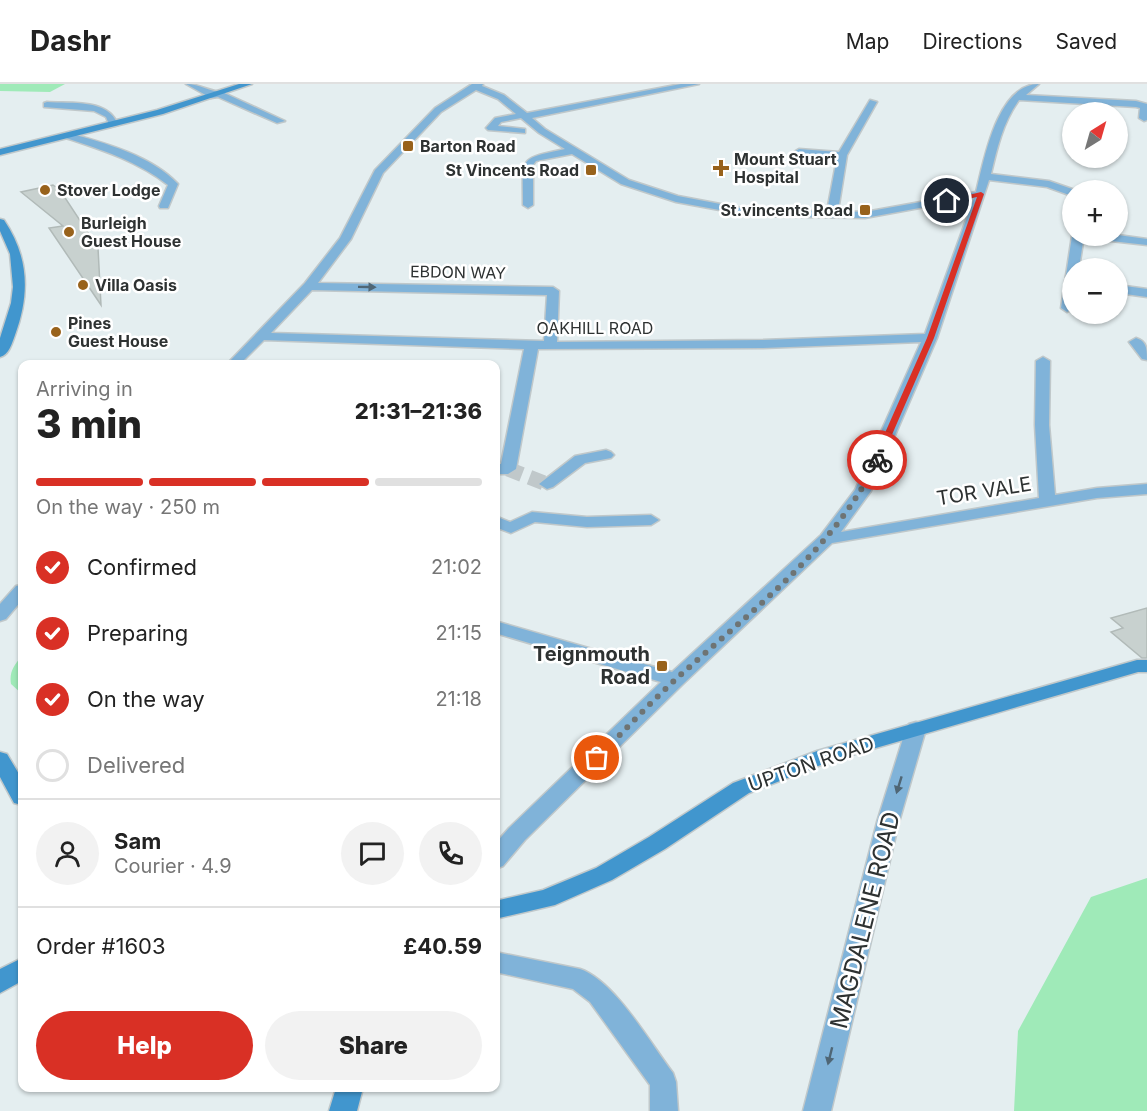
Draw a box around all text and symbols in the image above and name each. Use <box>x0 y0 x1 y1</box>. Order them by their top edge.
text: Dashr <box>30 24 111 58</box>
text: Map <box>846 29 889 54</box>
text: Directions <box>922 29 1023 54</box>
text: Saved <box>1056 29 1117 54</box>
north arrow <box>1062 102 1128 168</box>
map controls <box>1062 102 1128 324</box>
place label: Barton Road <box>420 136 516 156</box>
marker: Barton Road <box>401 139 415 153</box>
place label: Mount Stuart Hospital <box>734 149 837 187</box>
marker: Mount Stuart Hospital <box>712 159 730 177</box>
place label: St Vincents Road <box>446 160 579 180</box>
marker: St Vincents Road <box>584 163 598 177</box>
pin <box>921 175 972 226</box>
place label: Stover Lodge <box>57 180 160 200</box>
button: + <box>1062 180 1128 246</box>
marker: Stover Lodge <box>38 183 52 197</box>
icon: home <box>930 184 963 217</box>
place label: St.vincents Road <box>720 200 853 220</box>
marker: St.vincents Road <box>858 203 872 217</box>
place label: Burleigh Guest House <box>81 213 181 251</box>
marker: Burleigh Guest House <box>62 225 76 239</box>
button: − <box>1062 258 1128 324</box>
street label: EBDON WAY <box>410 261 506 283</box>
place label: Villa Oasis <box>95 275 177 295</box>
marker: Villa Oasis <box>76 278 90 292</box>
one-way arrow <box>358 282 377 292</box>
place label: Pines Guest House <box>68 313 168 351</box>
street label: OAKHILL ROAD <box>537 318 653 338</box>
marker: Pines Guest House <box>49 325 63 339</box>
text: Arriving in <box>36 377 133 401</box>
text: 21:31–21:36 <box>355 398 482 424</box>
text: 3 min <box>36 400 142 447</box>
courier <box>847 430 907 490</box>
icon: bike <box>861 444 894 477</box>
street label: TOR VALE <box>935 472 1033 510</box>
text: On the way · 250 m <box>36 495 220 519</box>
icon: check <box>36 551 69 584</box>
text: Confirmed <box>87 554 197 580</box>
text: 21:02 <box>431 555 482 579</box>
icon: check <box>36 617 69 650</box>
text: Preparing <box>87 620 188 646</box>
text: 21:15 <box>436 621 482 645</box>
place label: Teignmouth Road <box>533 642 650 689</box>
marker: Teignmouth Road <box>655 659 669 673</box>
icon: check <box>36 683 69 716</box>
text: On the way <box>87 686 205 712</box>
text: 21:18 <box>435 687 482 711</box>
street label: UPTON ROAD <box>745 731 877 797</box>
pin <box>571 732 622 783</box>
icon: bag <box>580 741 613 774</box>
text: Delivered <box>87 752 185 778</box>
one-way arrow <box>894 776 903 794</box>
street label: MAGDALENE ROAD <box>824 809 906 1031</box>
button: person <box>36 822 99 885</box>
button: chat <box>341 822 404 885</box>
button: phone <box>419 822 482 885</box>
text: Sam <box>114 828 161 854</box>
text: Courier · 4.9 <box>114 854 232 878</box>
text: Order #1603 <box>36 933 166 959</box>
text: £40.59 <box>403 933 482 959</box>
button: Help <box>36 1011 253 1080</box>
button: Share <box>265 1011 482 1080</box>
one-way arrow <box>825 1047 835 1065</box>

